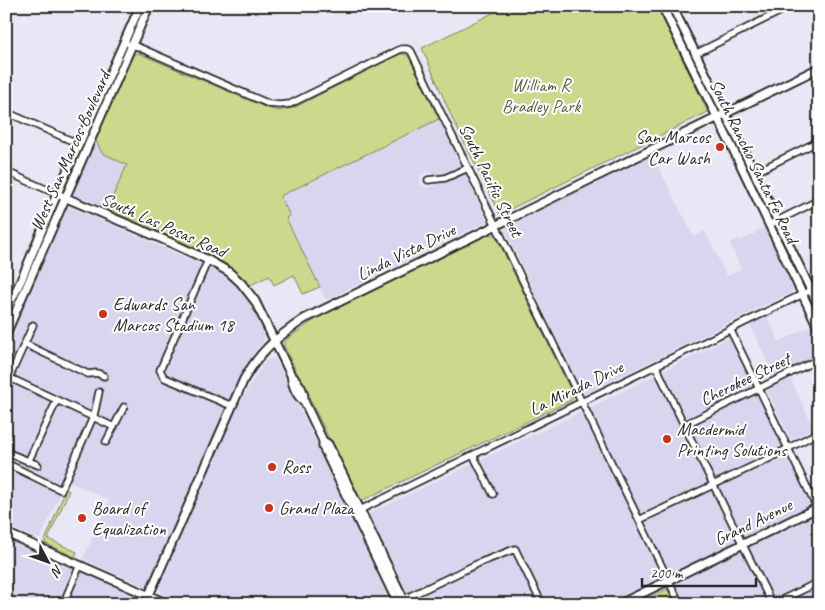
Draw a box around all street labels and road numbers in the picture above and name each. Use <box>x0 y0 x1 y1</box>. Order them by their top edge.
street label: West San Marcos Boulevard <box>25 65 116 234</box>
street label: South Rancho Santa Fe Road <box>705 75 805 249</box>
street label: South Pacific Street <box>454 120 529 242</box>
street label: South Las Posas Road <box>98 188 233 264</box>
street label: Linda Vista Drive <box>353 218 460 285</box>
street label: Cherokee Street <box>696 346 796 410</box>
street label: La Mirada Drive <box>526 355 627 420</box>
street label: Grand Avenue <box>710 493 797 550</box>

